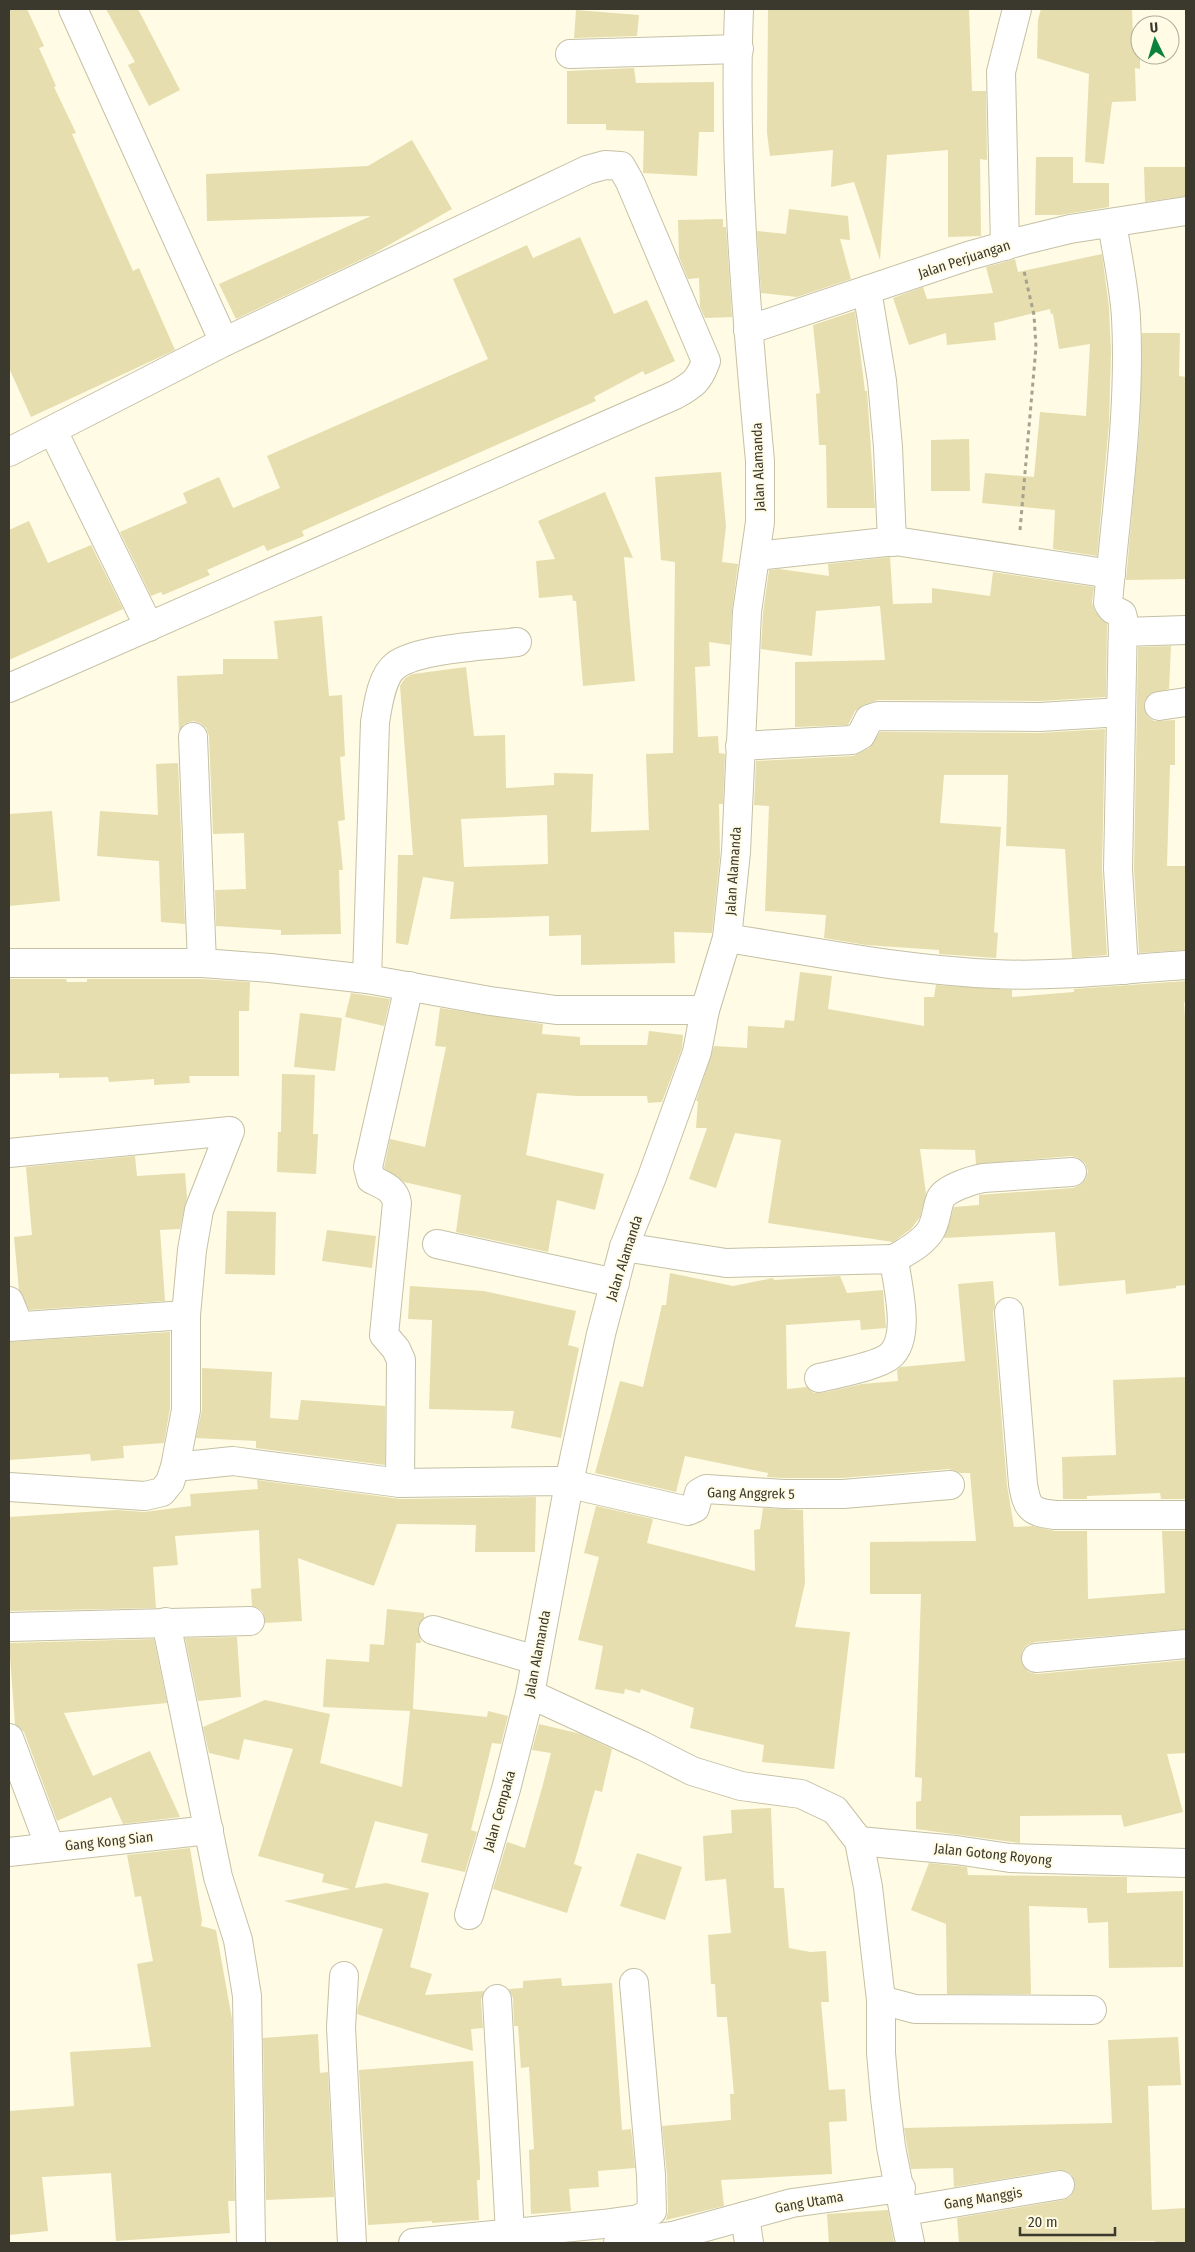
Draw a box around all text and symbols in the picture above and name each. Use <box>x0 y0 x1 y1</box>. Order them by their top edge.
north arrow <box>1130 15 1180 65</box>
text: U <box>1149 19 1159 36</box>
street label: Jalan Perjuangan <box>916 237 1012 282</box>
street label: Jalan Alamanda <box>748 422 769 512</box>
street label: Jalan Alamanda <box>722 826 745 916</box>
street label: Jalan Alamanda <box>603 1213 646 1303</box>
street label: Gang Anggrek 5 <box>707 1484 795 1503</box>
street label: Jalan Alamanda <box>521 1609 554 1699</box>
street label: Jalan Cempaka <box>480 1769 519 1854</box>
street label: Gang Kong Sian <box>64 1828 154 1855</box>
street label: Jalan Gotong Royong <box>933 1840 1053 1869</box>
street label: Gang Manggis <box>943 2184 1023 2213</box>
street label: Gang Utama <box>773 2188 845 2217</box>
scale bar <box>1020 2204 1115 2236</box>
text: 20 m <box>1028 2213 1058 2231</box>

